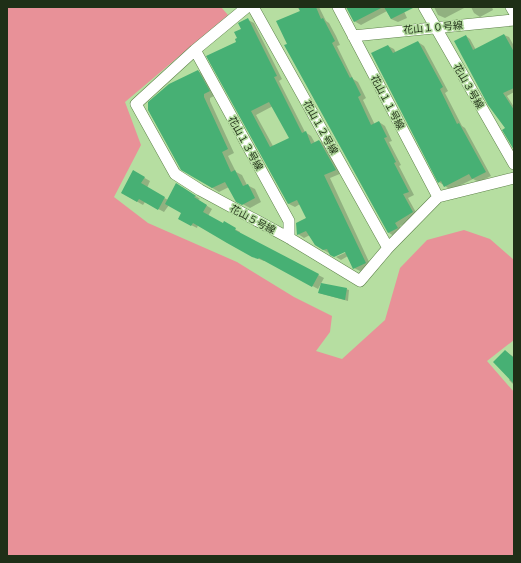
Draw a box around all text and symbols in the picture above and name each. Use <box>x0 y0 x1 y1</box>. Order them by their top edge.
street label: 花山１０号線 <box>403 17 463 37</box>
street label: 花山３号線 <box>450 61 488 111</box>
street label: 花山１１号線 <box>368 72 408 132</box>
street label: 花山１２号線 <box>300 97 342 157</box>
street label: 花山１３号線 <box>225 113 267 173</box>
street label: 花山５号線 <box>228 201 278 237</box>

